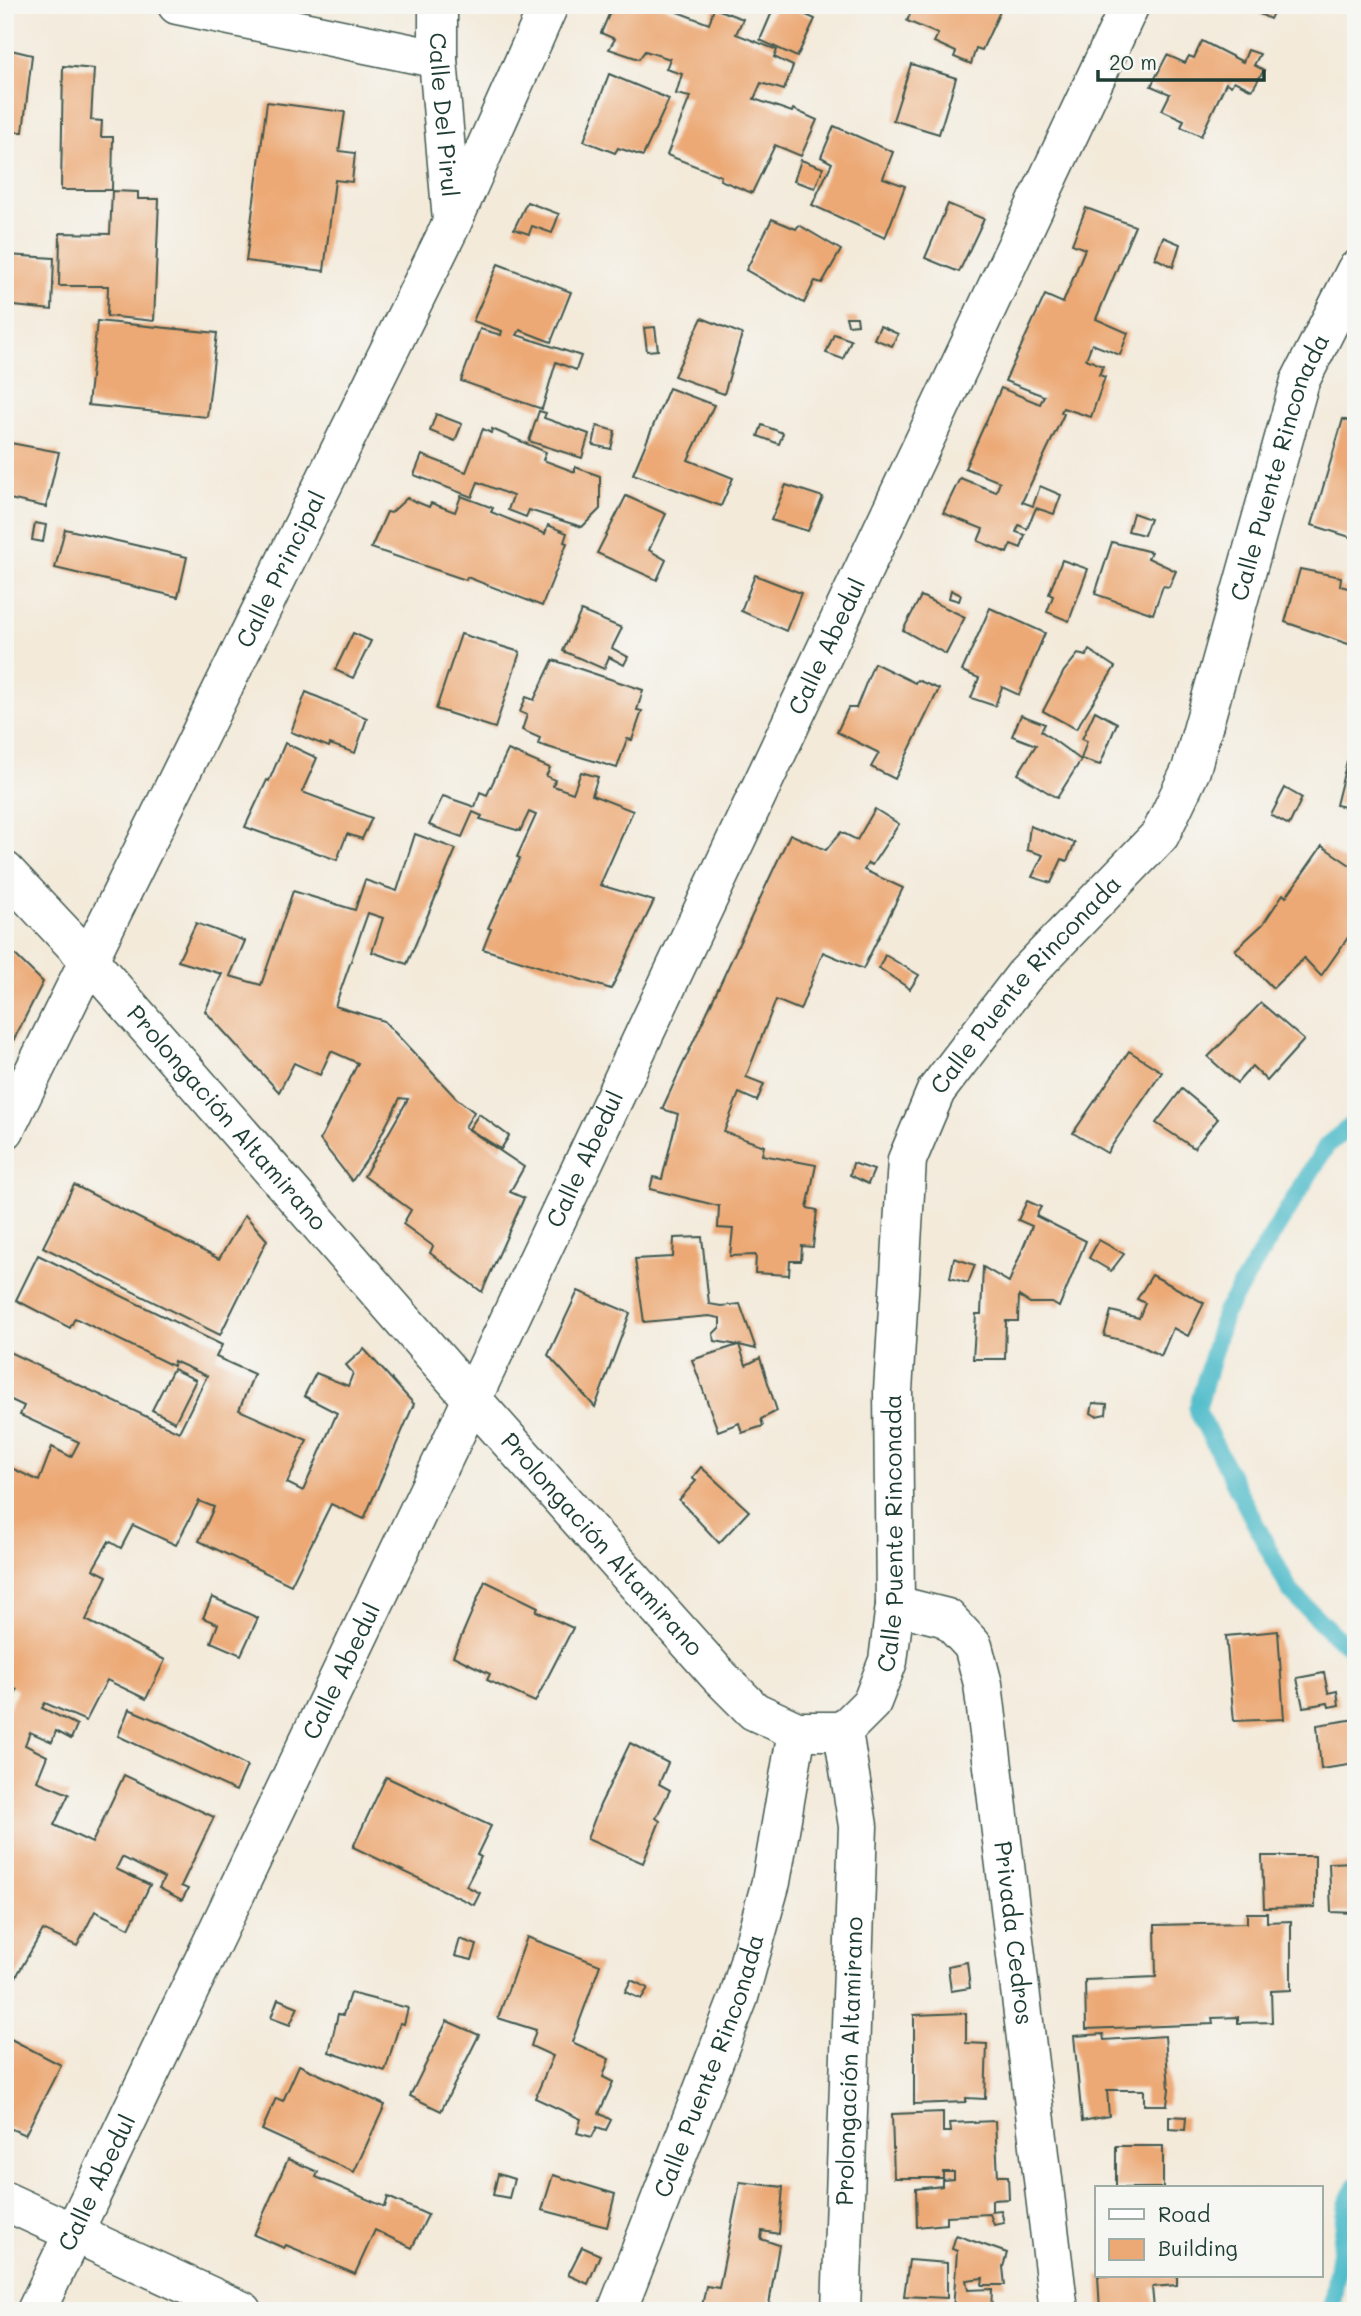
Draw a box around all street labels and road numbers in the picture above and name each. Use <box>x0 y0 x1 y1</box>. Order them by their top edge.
street label: Calle Del Pirul <box>424 32 467 198</box>
street label: Calle Puente Rinconada <box>1222 328 1335 604</box>
street label: Calle Principal <box>228 485 332 652</box>
street label: Calle Abedul <box>780 572 871 719</box>
street label: Calle Puente Rinconada <box>922 868 1127 1100</box>
street label: Prolongación Altamirano <box>121 998 335 1236</box>
street label: Calle Abedul <box>538 1085 629 1232</box>
street label: Calle Puente Rinconada <box>868 1394 909 1677</box>
street label: Prolongación Altamirano <box>495 1425 711 1662</box>
street label: Calle Abedul <box>295 1597 386 1744</box>
street label: Privada Cedros <box>988 1839 1041 2026</box>
street label: Prolongación Altamirano <box>828 1916 869 2206</box>
street label: Calle Puente Rinconada <box>646 1930 770 2202</box>
street label: Calle Abedul <box>50 2109 142 2256</box>

